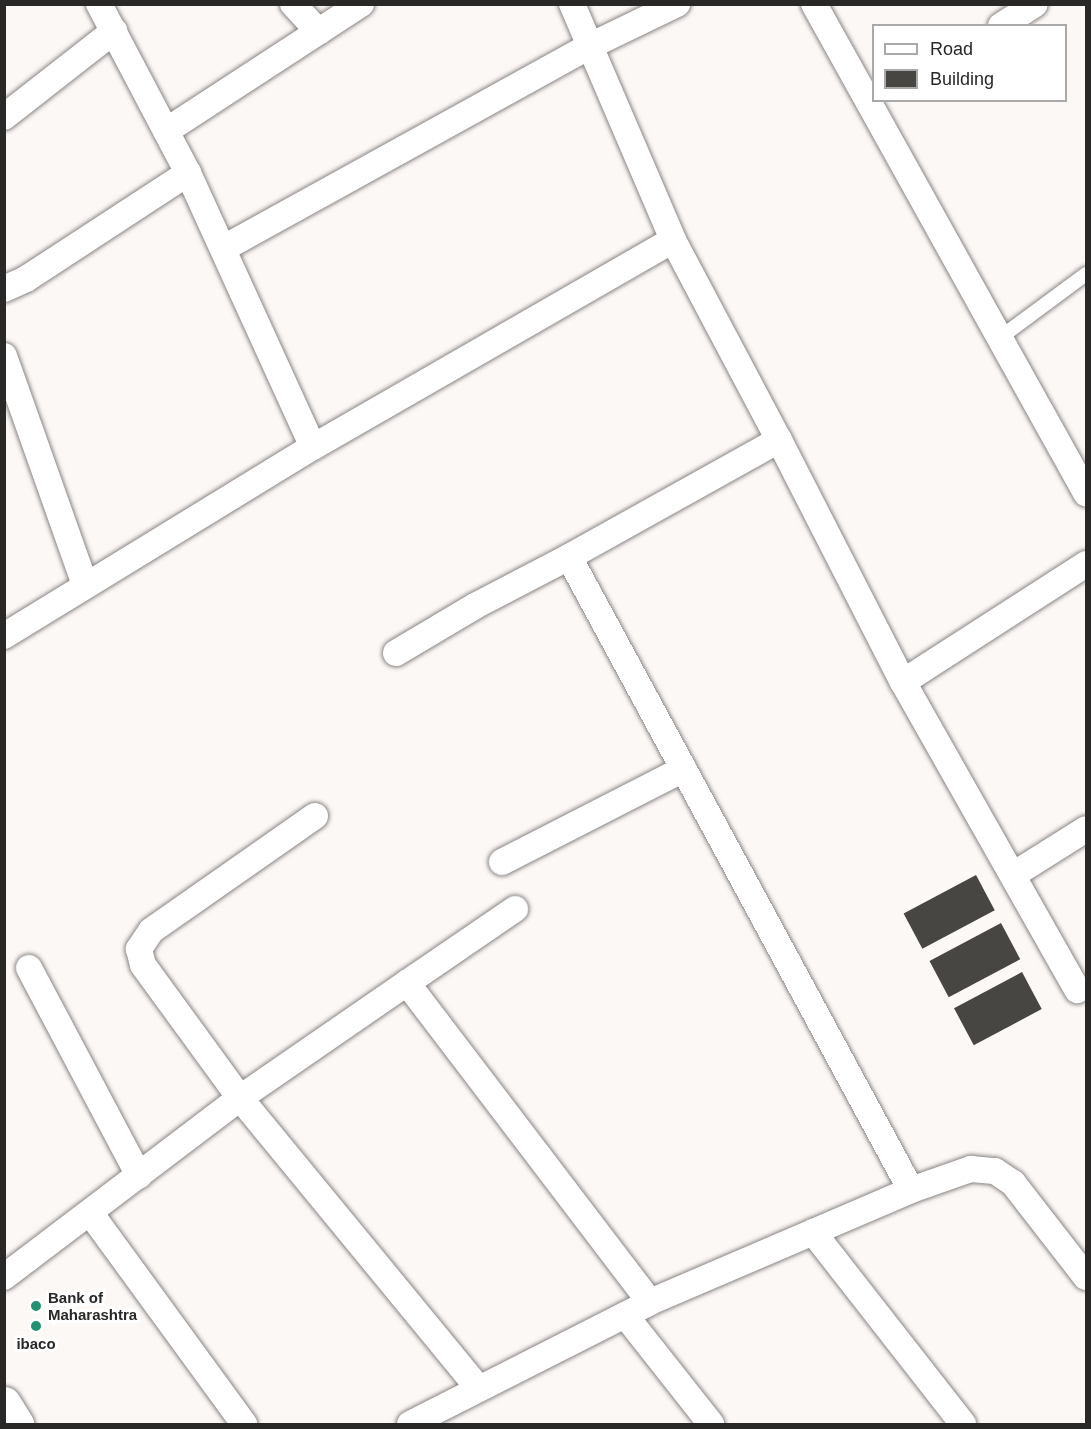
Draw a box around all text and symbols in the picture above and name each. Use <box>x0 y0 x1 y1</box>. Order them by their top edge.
legend <box>872 24 1067 102</box>
text: Road <box>930 39 973 59</box>
text: Building <box>930 69 994 89</box>
place label: Bank of Maharashtra <box>48 1288 137 1323</box>
marker: Bank of Maharashtra <box>29 1299 43 1313</box>
marker: ibaco <box>29 1319 43 1333</box>
place label: ibaco <box>16 1335 56 1353</box>

